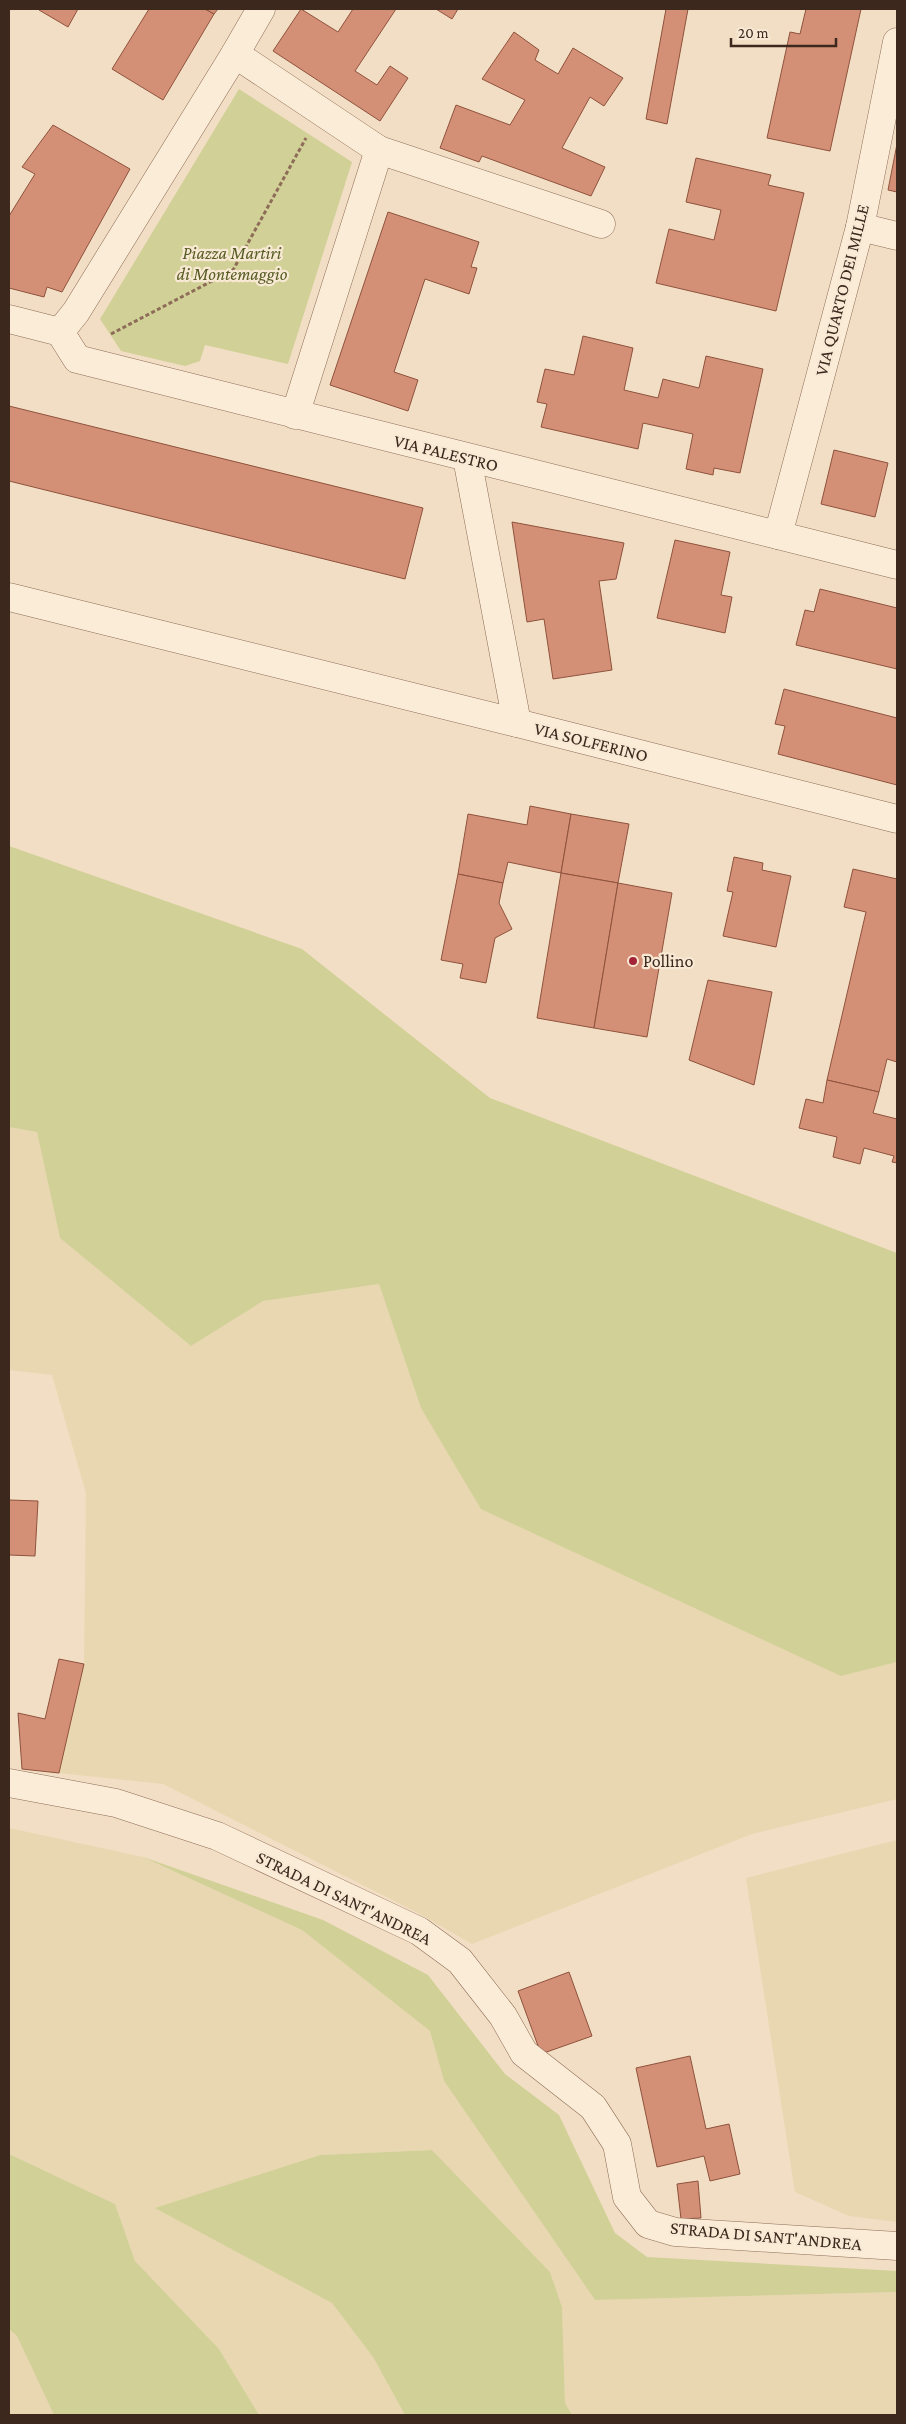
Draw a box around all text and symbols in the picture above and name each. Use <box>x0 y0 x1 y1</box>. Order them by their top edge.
scale bar <box>731 15 836 47</box>
text: 20 m <box>738 25 769 41</box>
street label: VIA QUARTO DEI MILLE <box>811 202 873 378</box>
park label: Piazza Martiri di Montemaggio <box>177 243 288 284</box>
street label: VIA PALESTRO <box>392 430 500 476</box>
street label: VIA SOLFERINO <box>532 718 650 766</box>
place label: Pollino <box>643 951 693 971</box>
marker: Pollino <box>627 955 639 967</box>
street label: STRADA DI SANT'ANDREA <box>253 1847 435 1949</box>
street label: STRADA DI SANT'ANDREA <box>669 2218 863 2254</box>

